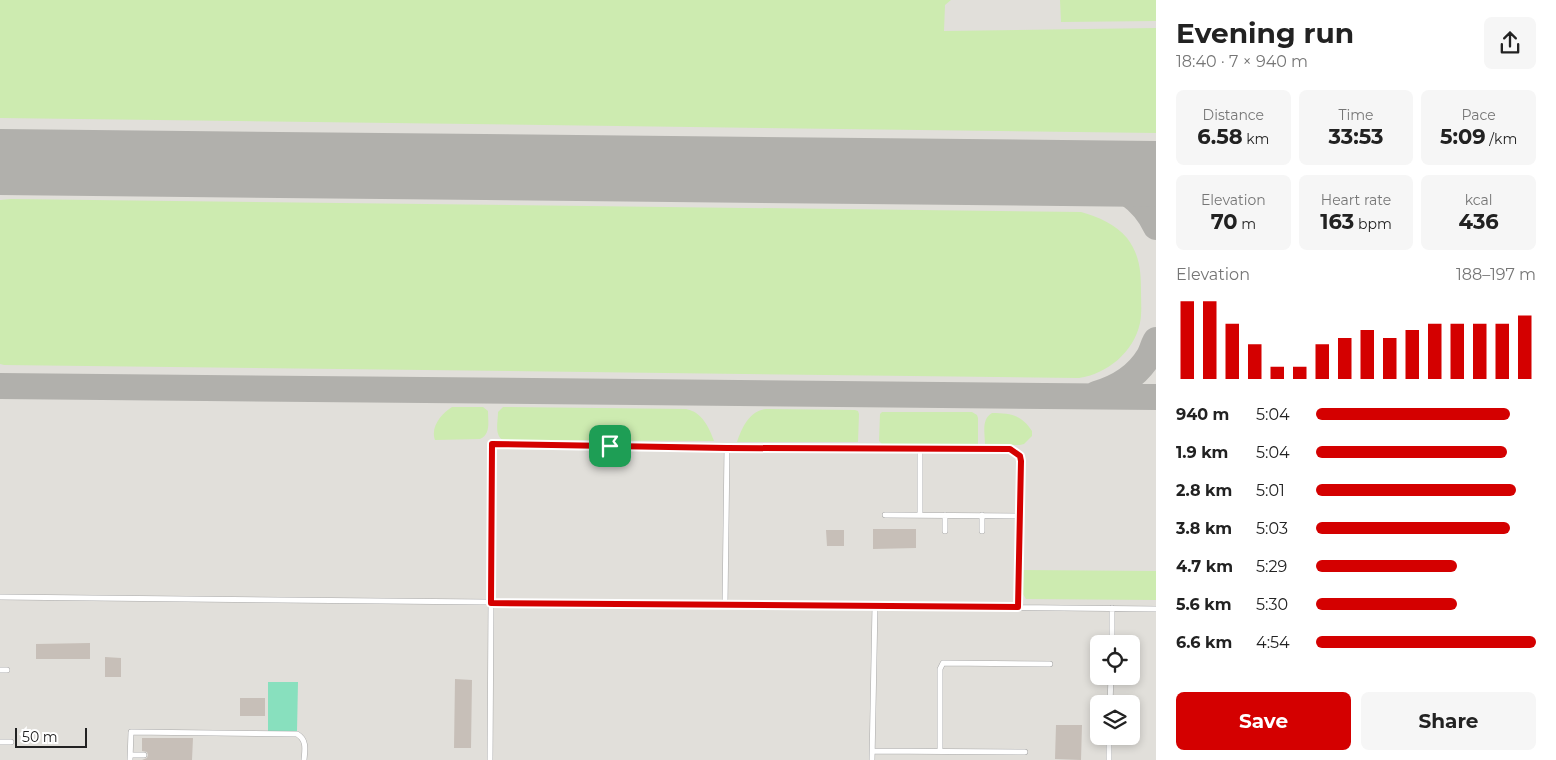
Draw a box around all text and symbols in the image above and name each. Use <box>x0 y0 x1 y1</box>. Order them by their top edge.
text: Evening run <box>1176 16 1354 50</box>
button: share <box>1484 17 1536 69</box>
text: 18:40 · 7 × 940 m <box>1176 52 1308 71</box>
text: Distance <box>1203 106 1264 124</box>
text: Time <box>1338 106 1374 124</box>
text: Pace <box>1461 106 1496 124</box>
text: 6.58 <box>1197 124 1243 149</box>
text: 33:53 <box>1328 124 1384 149</box>
text: 5:09 <box>1440 124 1486 149</box>
text: km <box>1243 130 1269 148</box>
text: /km <box>1486 130 1517 148</box>
text: Elevation <box>1201 191 1266 209</box>
text: Heart rate <box>1321 191 1391 209</box>
text: kcal <box>1465 191 1493 209</box>
text: 70 <box>1211 209 1237 234</box>
text: 163 <box>1320 209 1354 234</box>
text: 436 <box>1459 209 1499 234</box>
text: m <box>1237 215 1256 233</box>
text: bpm <box>1354 215 1392 233</box>
text: Elevation <box>1176 265 1250 284</box>
text: 188–197 m <box>1456 265 1536 284</box>
text: 940 m <box>1176 405 1229 424</box>
text: 5:04 <box>1256 405 1290 424</box>
pin <box>589 425 631 467</box>
icon: arrive <box>596 432 624 460</box>
text: 1.9 km <box>1176 443 1228 462</box>
text: 5:04 <box>1256 443 1290 462</box>
text: 2.8 km <box>1176 481 1232 500</box>
text: 5:01 <box>1256 481 1285 500</box>
text: 3.8 km <box>1176 519 1232 538</box>
text: 5:03 <box>1256 519 1288 538</box>
text: 4.7 km <box>1176 557 1233 576</box>
text: 5:29 <box>1256 557 1287 576</box>
text: 5.6 km <box>1176 595 1231 614</box>
text: 5:30 <box>1256 595 1288 614</box>
text: 6.6 km <box>1176 633 1232 652</box>
text: 4:54 <box>1256 633 1290 652</box>
map controls <box>1090 635 1140 745</box>
button: locate <box>1090 635 1140 685</box>
button: Save <box>1176 692 1351 750</box>
button: Share <box>1361 692 1536 750</box>
button: layers <box>1090 695 1140 745</box>
scale bar <box>15 725 88 748</box>
text: 50 m <box>22 728 58 746</box>

